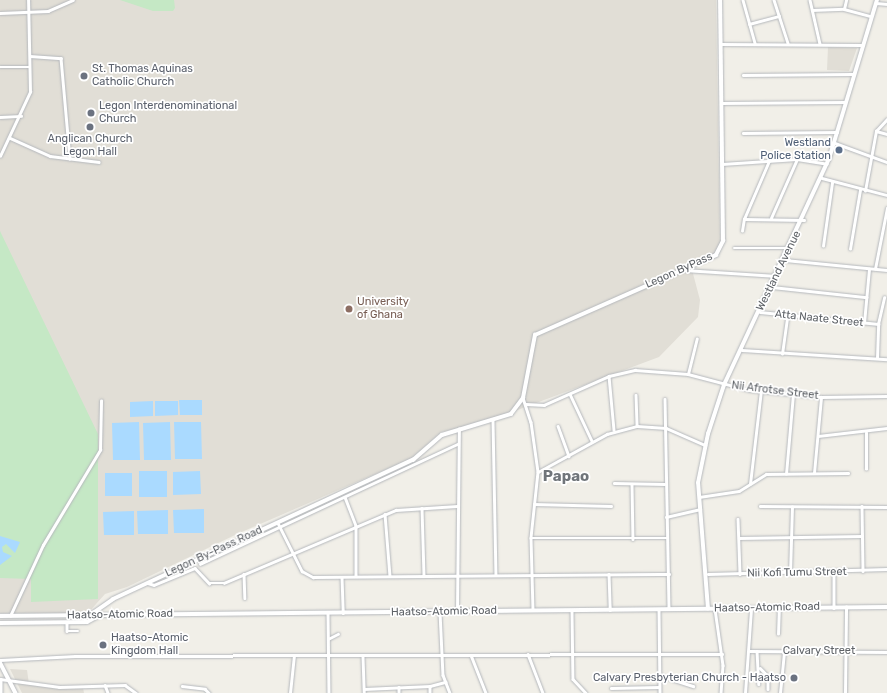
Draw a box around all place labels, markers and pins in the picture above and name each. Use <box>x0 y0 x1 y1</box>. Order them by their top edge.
place label: St. Thomas Aquinas Catholic Church <box>92 63 193 89</box>
marker: St. Thomas Aquinas Catholic Church <box>79 71 89 81</box>
place label: Legon Interdenominational Church <box>99 100 237 126</box>
marker: Legon Interdenominational Church <box>86 108 96 118</box>
marker: Anglican Church Legon Hall <box>85 122 95 132</box>
place label: Anglican Church Legon Hall <box>48 133 132 159</box>
place label: Westland Police Station <box>760 137 831 163</box>
marker: Westland Police Station <box>834 145 844 155</box>
place label: University of Ghana <box>357 296 409 322</box>
marker: University of Ghana <box>344 304 354 314</box>
place label: Haatso-Atomic Kingdom Hall <box>111 632 188 658</box>
marker: Haatso-Atomic Kingdom Hall <box>98 640 108 650</box>
place label: Calvary Presbyterian Church - Haatso <box>593 671 786 685</box>
marker: Calvary Presbyterian Church - Haatso <box>789 673 799 683</box>

